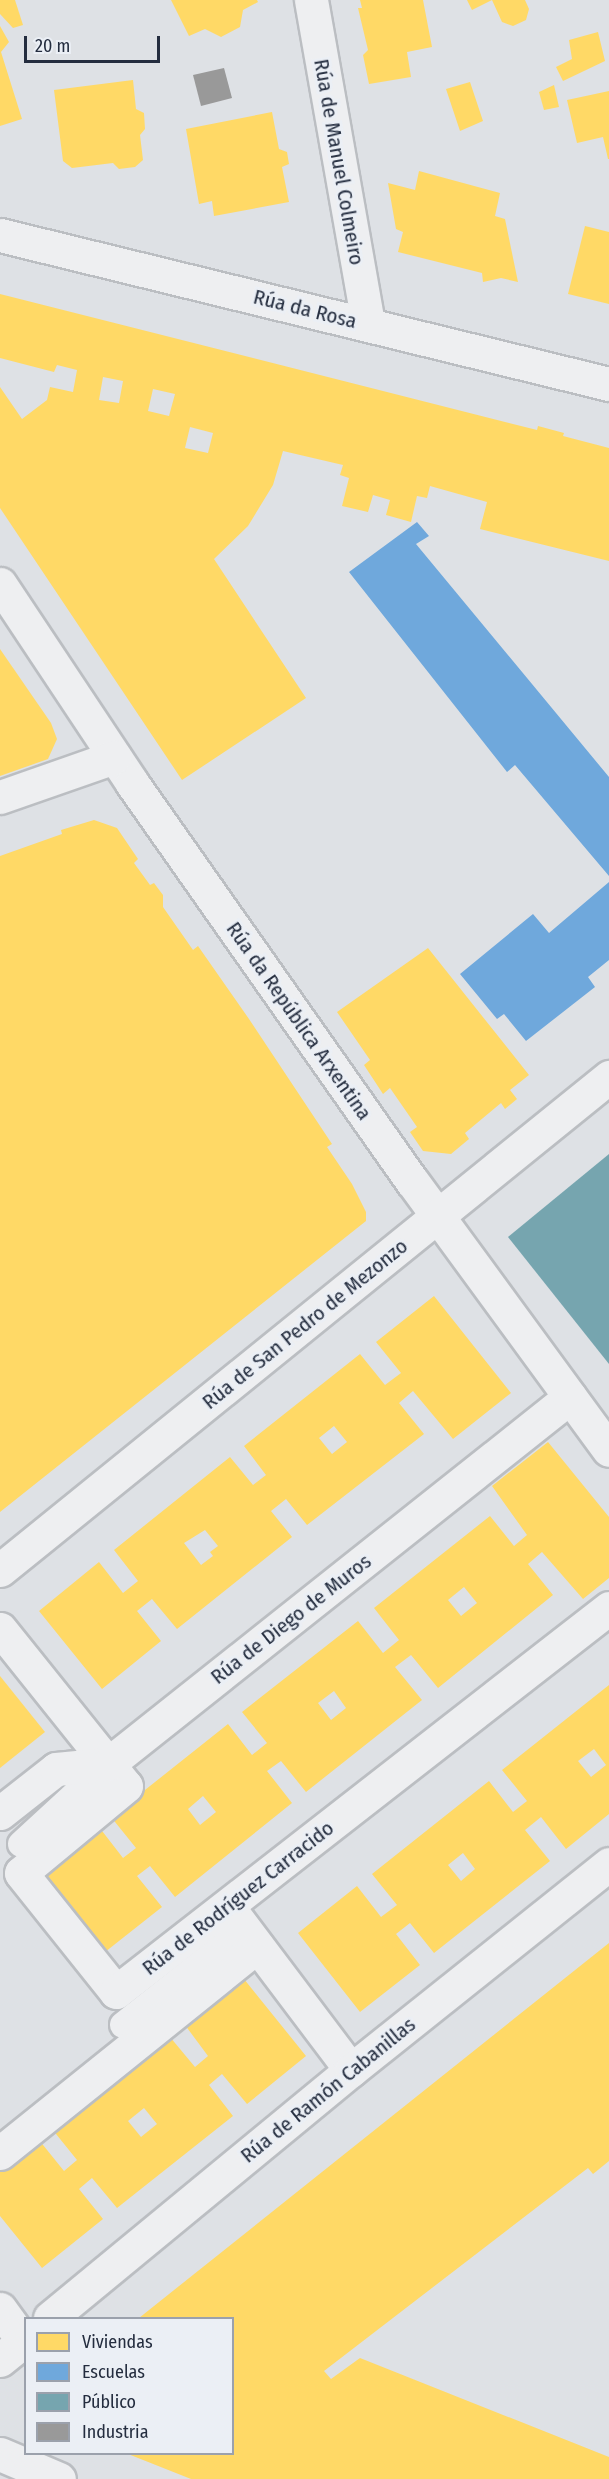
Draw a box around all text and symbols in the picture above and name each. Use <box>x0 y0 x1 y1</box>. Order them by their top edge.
scale bar <box>27 24 164 62</box>
text: 20 m <box>35 35 70 57</box>
street label: Rúa de Manuel Colmeiro <box>308 57 370 267</box>
street label: Rúa da Rosa <box>251 284 359 334</box>
street label: Rúa da República Arxentina <box>221 917 377 1125</box>
street label: Rúa de San Pedro de Mezonzo <box>197 1233 413 1415</box>
street label: Rúa de Diego de Muros <box>206 1548 376 1690</box>
street label: Rúa de Rodríguez Carracido <box>137 1815 339 1981</box>
street label: Rúa de Ramón Cabanillas <box>236 2012 420 2168</box>
legend <box>24 2317 234 2455</box>
text: Viviendas <box>82 2331 153 2353</box>
text: Escuelas <box>82 2361 145 2383</box>
text: Público <box>82 2391 136 2413</box>
text: Industria <box>82 2421 148 2443</box>

